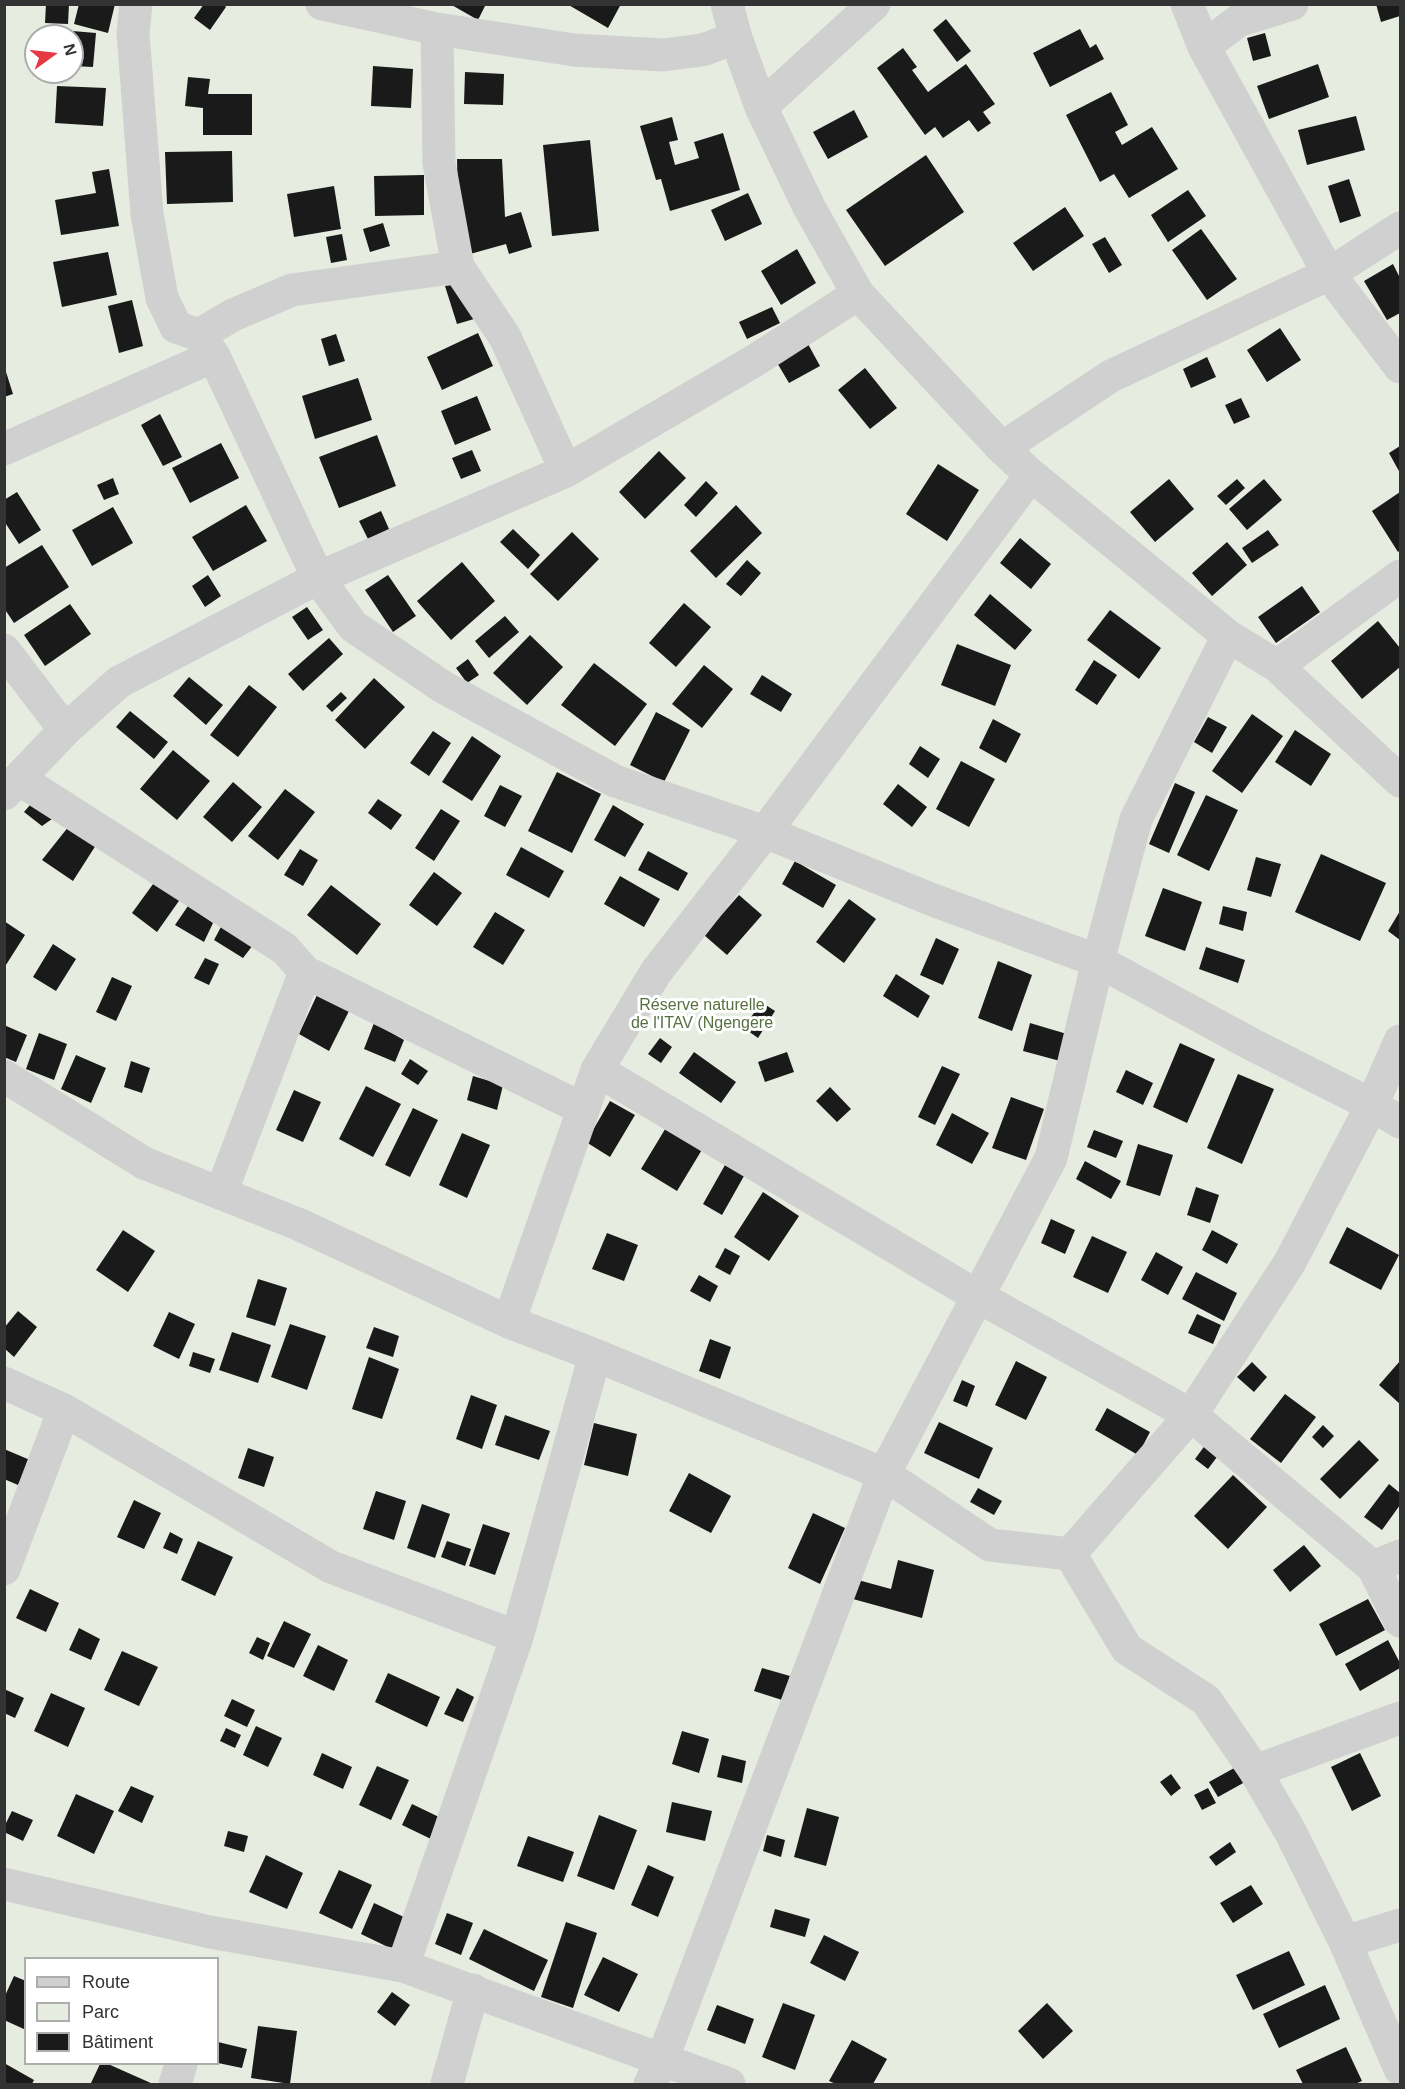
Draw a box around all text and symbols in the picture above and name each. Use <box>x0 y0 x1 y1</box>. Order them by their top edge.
north arrow <box>24 24 84 84</box>
text: N <box>60 42 80 58</box>
park label: Réserve naturelle de l'ITAV (Ngengere <box>631 996 773 1034</box>
legend <box>24 1957 219 2065</box>
text: Route <box>82 1972 130 1992</box>
text: Parc <box>82 2002 119 2022</box>
text: Bâtiment <box>82 2032 153 2052</box>

